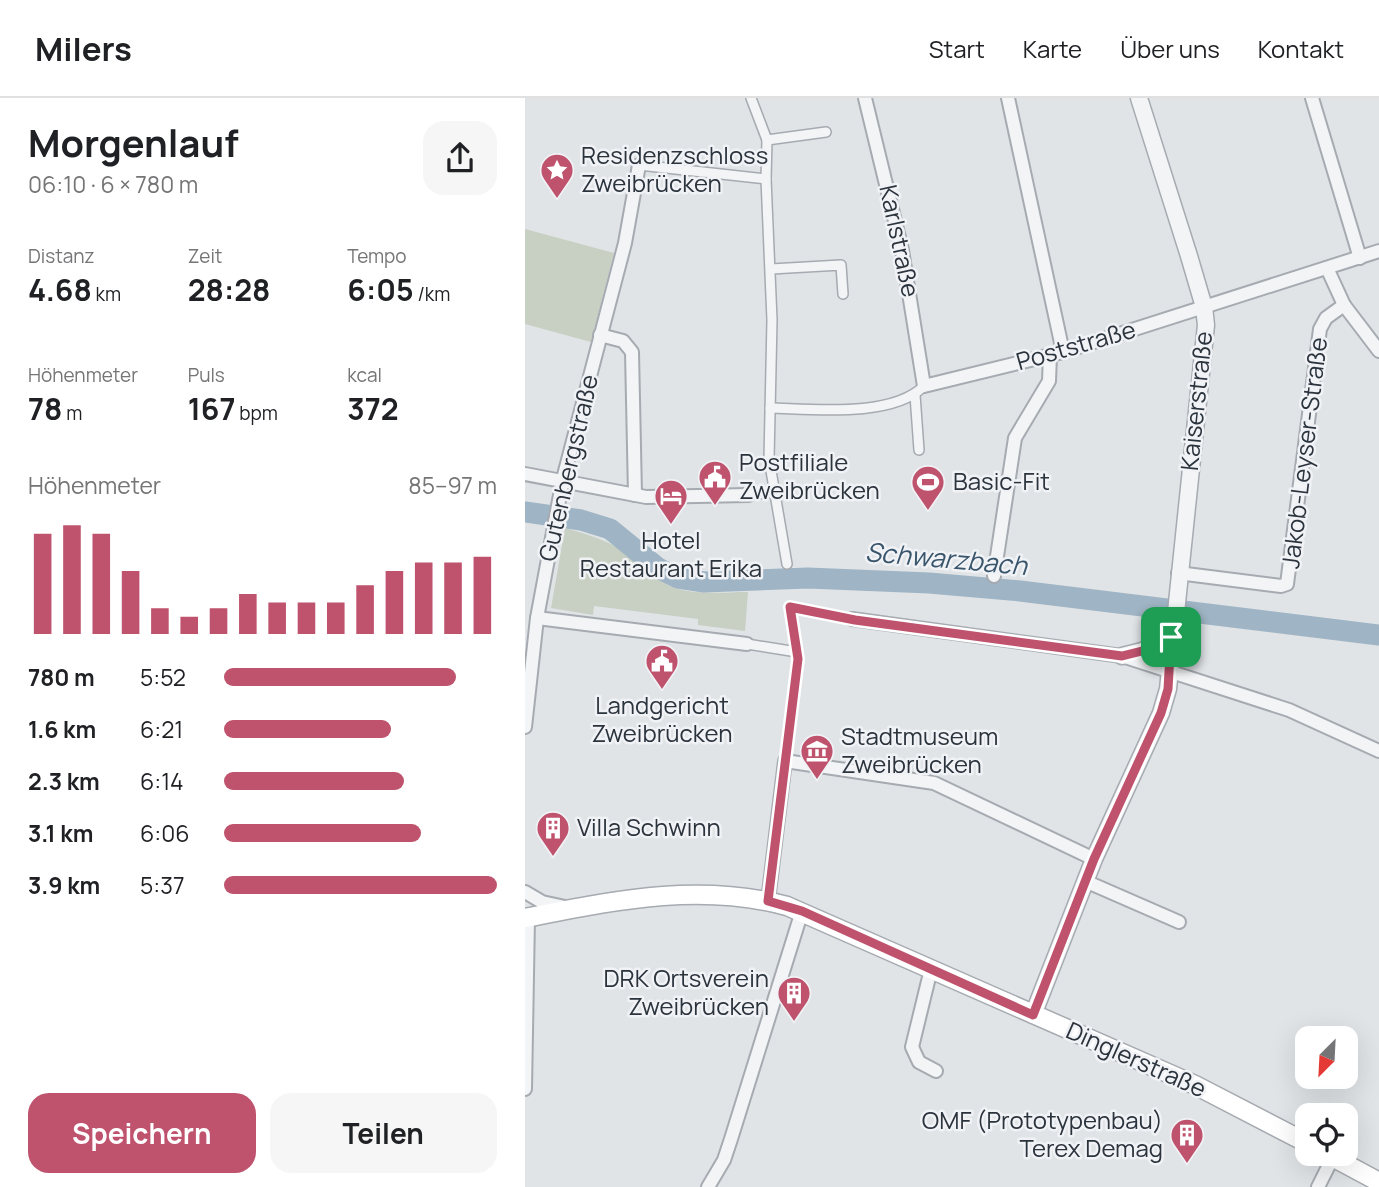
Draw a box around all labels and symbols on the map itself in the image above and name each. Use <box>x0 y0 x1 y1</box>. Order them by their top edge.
place label: Residenzschloss Zweibrücken <box>581 138 768 199</box>
place icon: Residenzschloss Zweibrücken <box>538 151 576 200</box>
street label: Karlstraße <box>872 182 928 300</box>
street label: Poststraße <box>1012 312 1139 377</box>
street label: Kaiserstraße <box>1172 329 1219 472</box>
street label: Jakob-Leyser-Straße <box>1273 335 1334 570</box>
street label: Gutenbergstraße <box>530 371 605 564</box>
place label: Postfiliale Zweibrücken <box>739 445 880 506</box>
public building icon: Postfiliale Zweibrücken <box>696 458 734 507</box>
sports icon: Basic-Fit <box>909 463 947 512</box>
place label: Basic-Fit <box>953 464 1050 497</box>
hotel icon: Hotel Restaurant Erika <box>652 477 690 526</box>
place label: Hotel Restaurant Erika <box>580 523 762 584</box>
water label: Schwarzbach <box>864 533 1030 583</box>
pin <box>1141 607 1201 667</box>
public building icon: Landgericht Zweibrücken <box>643 642 681 691</box>
place label: Landgericht Zweibrücken <box>592 688 732 749</box>
place label: Stadtmuseum Zweibrücken <box>841 719 998 780</box>
museum icon: Stadtmuseum Zweibrücken <box>798 732 836 781</box>
building icon: Villa Schwinn <box>534 809 572 858</box>
place label: Villa Schwinn <box>577 810 721 843</box>
place label: DRK Ortsverein Zweibrücken <box>603 961 769 1022</box>
building icon: DRK Ortsverein Zweibrücken <box>775 974 813 1023</box>
street label: Dinglerstraße <box>1061 1013 1212 1104</box>
north arrow <box>1295 1026 1358 1088</box>
place label: OMF (Prototypenbau) Terex Demag <box>922 1103 1163 1164</box>
building icon: OMF (Prototypenbau) Terex Demag <box>1168 1116 1206 1165</box>

